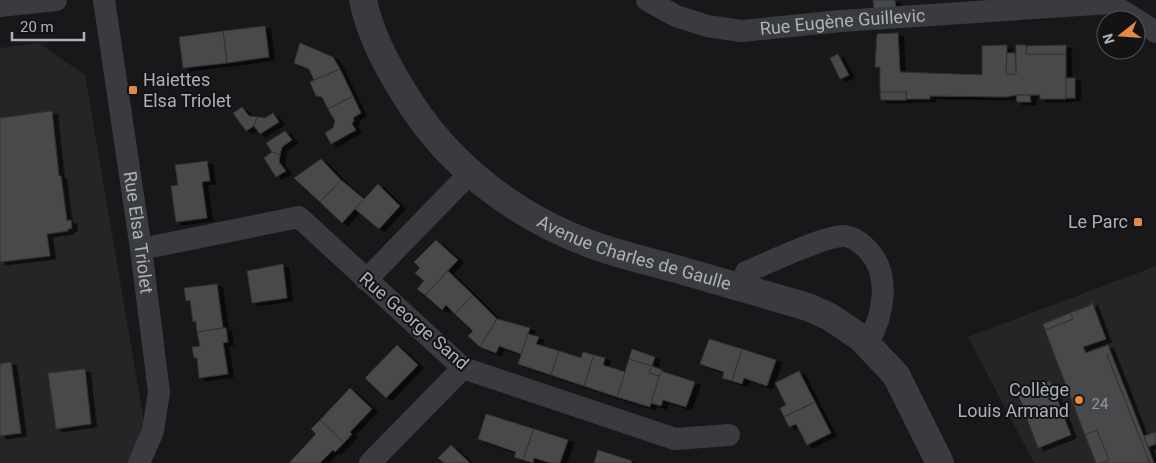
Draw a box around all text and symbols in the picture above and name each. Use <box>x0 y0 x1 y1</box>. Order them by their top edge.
street label: Rue Eugène Guillevic <box>759 4 926 39</box>
scale bar <box>12 10 85 42</box>
north arrow <box>1096 10 1146 60</box>
text: 20 m <box>20 18 54 36</box>
text: N <box>1099 32 1118 46</box>
place label: Haiettes Elsa Triolet <box>143 69 232 111</box>
marker: Haiettes Elsa Triolet <box>127 84 139 96</box>
street label: Rue Elsa Triolet <box>120 170 158 295</box>
street label: Avenue Charles de Gaulle <box>534 211 734 294</box>
place label: Le Parc <box>1068 211 1128 232</box>
marker: Le Parc <box>1132 216 1144 228</box>
street label: Rue George Sand <box>355 268 473 374</box>
place label: Collège Louis Armand <box>957 379 1069 421</box>
marker: Collège Louis Armand <box>1073 394 1085 406</box>
house number: 24 <box>1092 395 1109 413</box>

